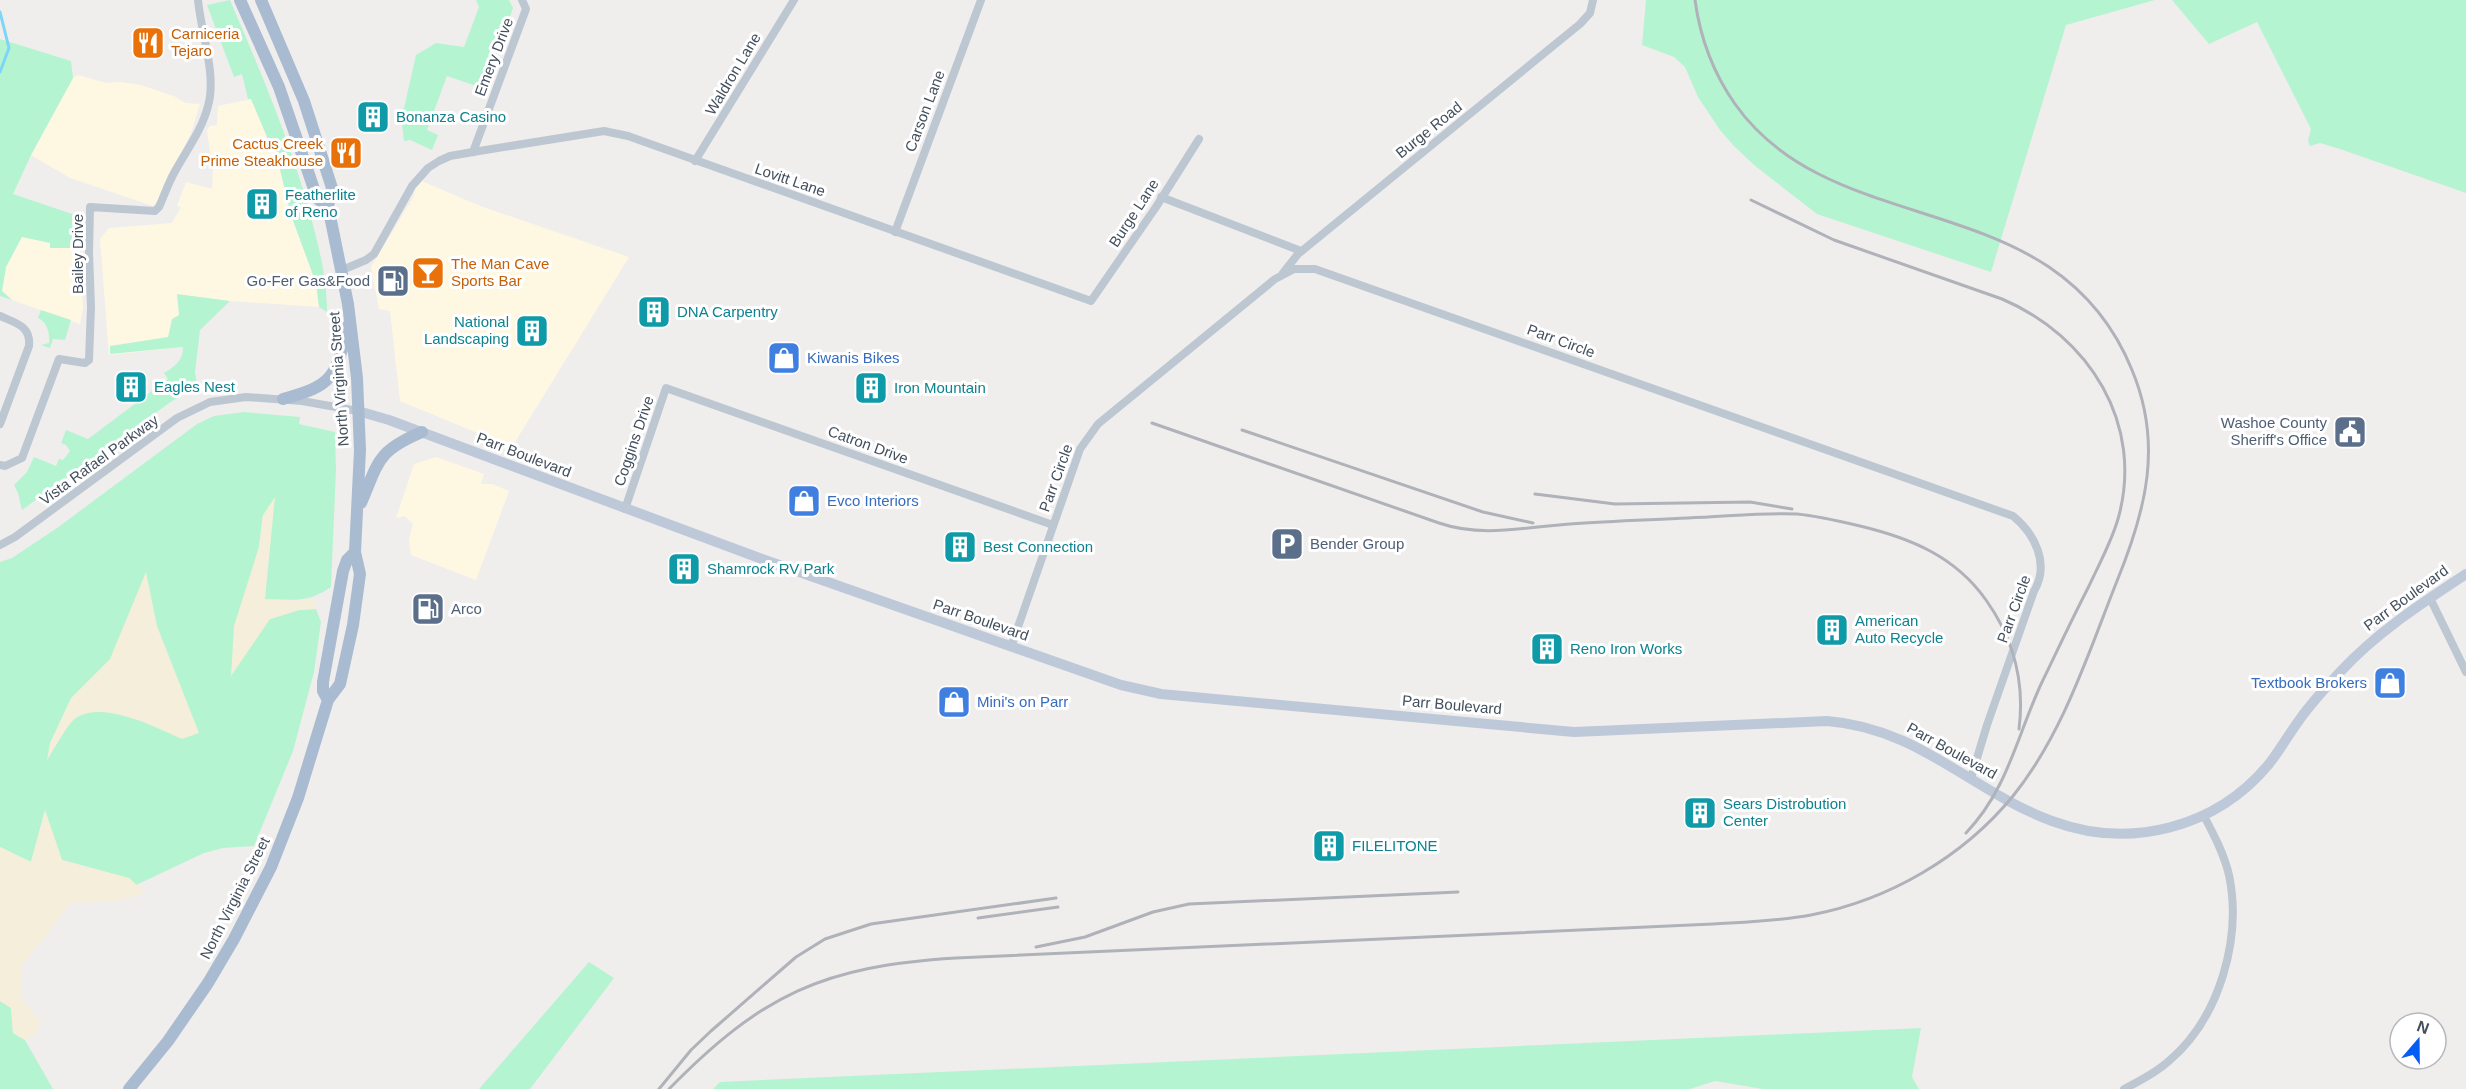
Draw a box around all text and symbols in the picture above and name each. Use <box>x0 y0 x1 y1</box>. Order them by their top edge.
street label: Emery Drive <box>471 15 516 98</box>
restaurant icon: Carniceria Tejaro <box>130 25 166 61</box>
place label: Carniceria Tejaro <box>171 25 240 59</box>
street label: Waldron Lane <box>701 30 764 118</box>
street label: Carson Lane <box>901 68 948 154</box>
street label: Burge Road <box>1392 98 1465 161</box>
building icon: Bonanza Casino <box>355 99 391 135</box>
place label: Bonanza Casino <box>396 108 506 125</box>
place label: Cactus Creek Prime Steakhouse <box>200 135 323 169</box>
restaurant icon: Cactus Creek Prime Steakhouse <box>328 135 364 171</box>
street label: Lovitt Lane <box>753 160 828 200</box>
street label: Burge Lane <box>1105 176 1162 250</box>
building icon: Featherlite of Reno <box>244 186 280 222</box>
place label: Featherlite of Reno <box>285 186 356 220</box>
street label: Bailey Drive <box>69 214 86 294</box>
bar icon: The Man Cave Sports Bar <box>410 255 446 291</box>
place label: The Man Cave Sports Bar <box>451 255 549 289</box>
fuel station icon: Go-Fer Gas&Food <box>375 263 411 299</box>
place label: Go-Fer Gas&Food <box>247 272 370 289</box>
building icon: DNA Carpentry <box>636 294 672 330</box>
place label: DNA Carpentry <box>677 303 778 320</box>
street label: North Virginia Street <box>325 310 352 447</box>
place label: National Landscaping <box>424 313 509 347</box>
building icon: National Landscaping <box>514 313 550 349</box>
street label: Parr Circle <box>1525 320 1597 361</box>
shop icon: Kiwanis Bikes <box>766 340 802 376</box>
place label: Kiwanis Bikes <box>807 349 900 366</box>
building icon: Eagles Nest <box>113 369 149 405</box>
building icon: Iron Mountain <box>853 370 889 406</box>
place label: Eagles Nest <box>154 378 236 395</box>
place label: Iron Mountain <box>894 379 986 396</box>
street label: Coggins Drive <box>610 394 657 488</box>
street label: Vista Rafael Parkway <box>36 411 162 508</box>
place label: Washoe County Sheriff's Office <box>2221 414 2327 448</box>
public building icon: Washoe County Sheriff's Office <box>2332 414 2368 450</box>
street label: Catron Drive <box>826 422 911 467</box>
street label: Parr Boulevard <box>474 429 574 480</box>
street label: Parr Circle <box>1035 442 1076 514</box>
shop icon: Evco Interiors <box>786 483 822 519</box>
place label: Evco Interiors <box>827 492 919 509</box>
parking icon: Bender Group <box>1269 526 1305 562</box>
building icon: Best Connection <box>942 529 978 565</box>
place label: Bender Group <box>1310 535 1404 552</box>
place label: Best Connection <box>983 538 1093 555</box>
building icon: Shamrock RV Park <box>666 551 702 587</box>
place label: Shamrock RV Park <box>707 560 835 577</box>
street label: Parr Boulevard <box>2360 561 2451 634</box>
street label: Parr Circle <box>1993 573 2034 645</box>
fuel station icon: Arco <box>410 591 446 627</box>
street label: Parr Boulevard <box>931 595 1031 644</box>
place label: Arco <box>451 600 482 617</box>
building icon: American Auto Recycle <box>1814 612 1850 648</box>
place label: American Auto Recycle <box>1855 612 1943 646</box>
building icon: Reno Iron Works <box>1529 631 1565 667</box>
place label: Reno Iron Works <box>1570 640 1682 657</box>
shop icon: Textbook Brokers <box>2372 665 2408 701</box>
place label: Textbook Brokers <box>2251 674 2367 691</box>
shop icon: Mini's on Parr <box>936 684 972 720</box>
street label: Parr Boulevard <box>1401 692 1503 717</box>
place label: Mini's on Parr <box>977 693 1068 710</box>
street label: Parr Boulevard <box>1904 719 2000 782</box>
building icon: Sears Distrobution Center <box>1682 795 1718 831</box>
place label: Sears Distrobution Center <box>1723 795 1846 829</box>
building icon: FILELITONE <box>1311 828 1347 864</box>
street label: North Virginia Street <box>196 833 273 962</box>
place label: FILELITONE <box>1352 837 1438 854</box>
north arrow <box>2388 1011 2448 1071</box>
text: N <box>2415 1017 2431 1037</box>

